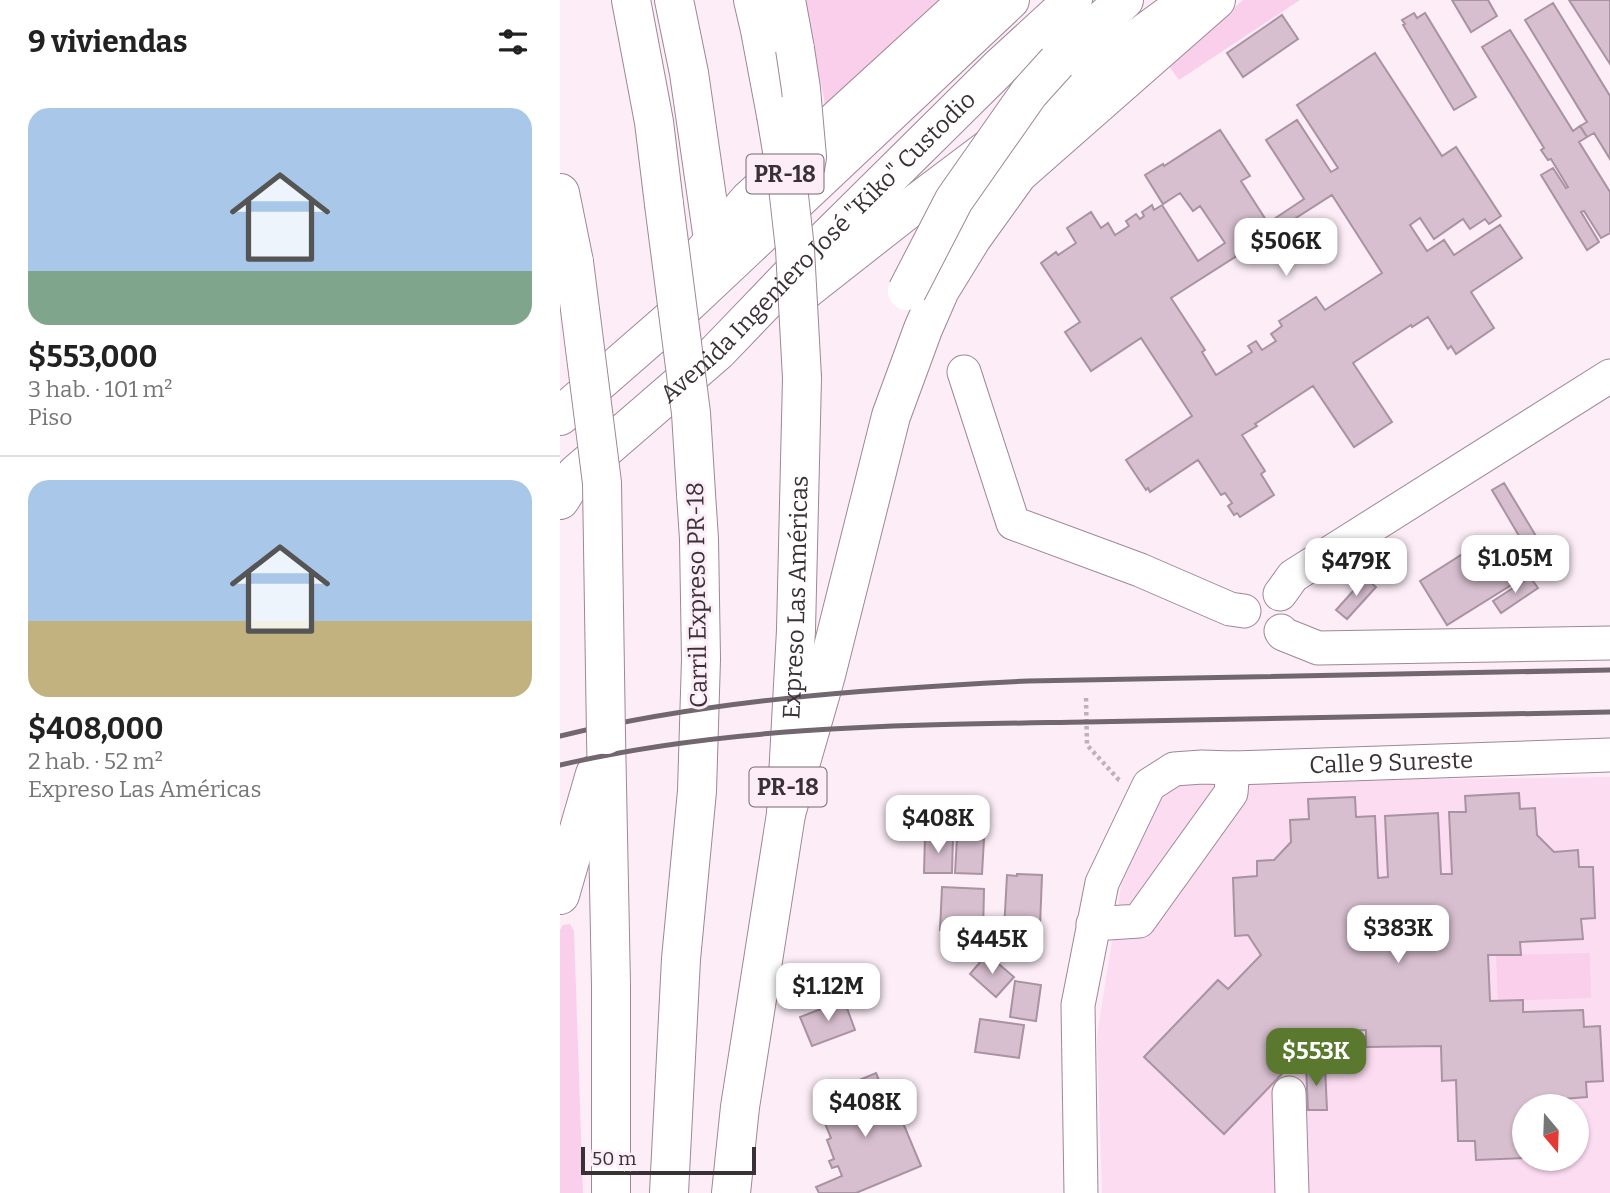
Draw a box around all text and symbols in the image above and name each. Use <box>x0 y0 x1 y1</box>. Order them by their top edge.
icon: filters <box>494 23 532 61</box>
text: 9 viviendas <box>28 24 187 60</box>
street label: Avenida Ingeniero José "Kiko" Custodio <box>655 85 981 409</box>
icon: home <box>217 154 343 280</box>
road number: PR-18 <box>747 154 824 194</box>
pin: $506K <box>1237 218 1335 278</box>
text: $506K <box>1250 227 1322 255</box>
text: $553,000 <box>28 339 158 375</box>
text: 3 hab. · 101 m² <box>28 375 173 403</box>
text: Piso <box>28 403 73 431</box>
street label: Expreso Las Américas <box>777 475 814 720</box>
street label: Carril Expreso PR-18 <box>681 482 713 708</box>
icon: home <box>217 526 343 652</box>
pin: $1.05M <box>1458 536 1572 595</box>
pin: $479K <box>1307 538 1405 598</box>
text: $1.05M <box>1477 544 1553 572</box>
text: $479K <box>1321 547 1391 575</box>
text: $408,000 <box>28 711 164 747</box>
street label: Calle 9 Sureste <box>1309 746 1473 779</box>
text: 2 hab. · 52 m² <box>28 747 163 775</box>
road number: PR-18 <box>750 768 826 806</box>
text: Expreso Las Américas <box>28 775 261 803</box>
pin: $408K <box>889 796 987 855</box>
text: $408K <box>902 804 974 832</box>
pin: $383K <box>1349 906 1447 965</box>
text: $383K <box>1363 914 1433 942</box>
pin: $445K <box>943 916 1041 976</box>
text: $445K <box>956 925 1028 953</box>
pin: $1.12M <box>771 964 885 1023</box>
text: $1.12M <box>792 972 864 1000</box>
pin: $553K <box>1267 1028 1365 1088</box>
text: $553K <box>1282 1037 1350 1065</box>
pin: $408K <box>816 1080 914 1139</box>
text: $408K <box>829 1088 901 1116</box>
north arrow <box>1512 1094 1589 1171</box>
map controls <box>1512 1094 1589 1171</box>
scale bar <box>581 1144 756 1176</box>
text: 50 m <box>592 1147 636 1170</box>

